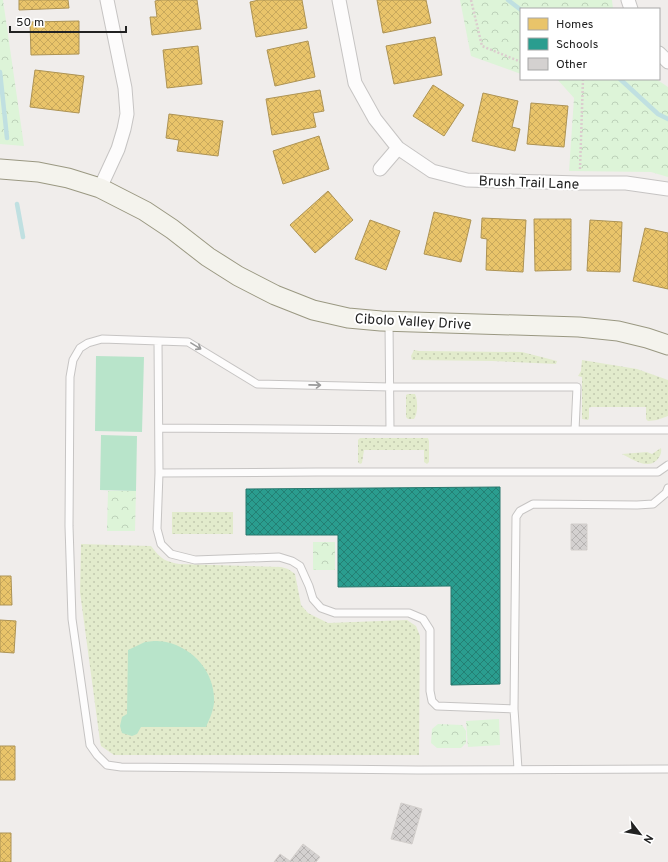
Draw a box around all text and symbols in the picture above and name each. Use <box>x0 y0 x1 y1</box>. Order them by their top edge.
scale bar <box>10 8 126 34</box>
legend <box>520 8 660 80</box>
text: 50 m <box>16 15 44 31</box>
text: Homes <box>556 17 593 33</box>
text: Schools <box>556 37 598 53</box>
text: Other <box>556 57 588 73</box>
street label: Brush Trail Lane <box>478 173 579 194</box>
street label: Cibolo Valley Drive <box>354 311 472 334</box>
one-way arrow <box>190 343 202 351</box>
one-way arrow <box>309 381 322 389</box>
north arrow <box>620 814 660 854</box>
text: N <box>640 832 656 846</box>

